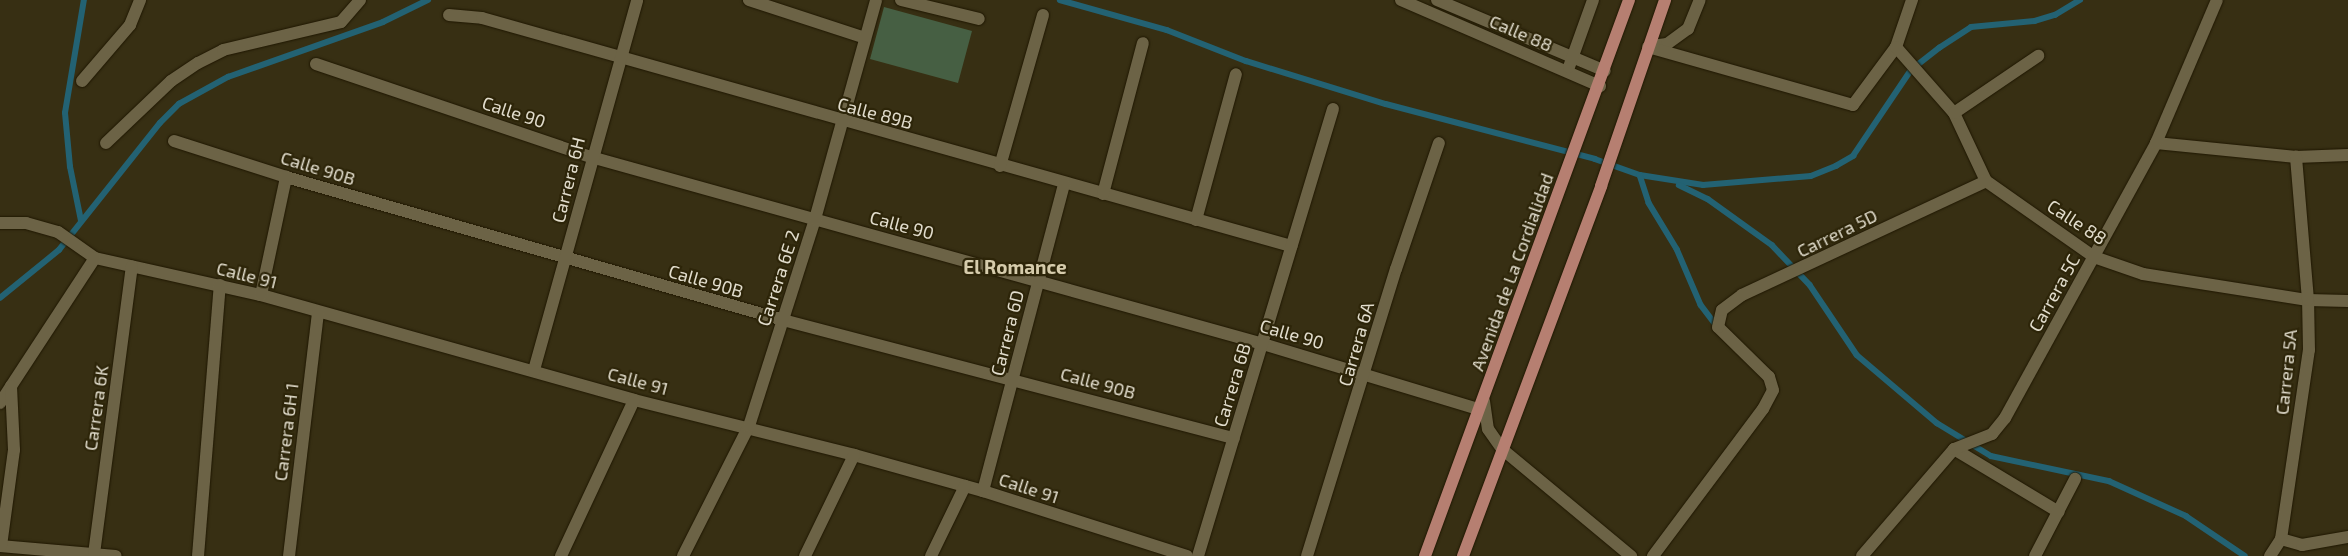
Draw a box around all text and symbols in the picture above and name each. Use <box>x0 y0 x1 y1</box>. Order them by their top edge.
street label: Calle 88 <box>1486 10 1556 56</box>
street label: Calle 90 <box>479 92 549 132</box>
street label: Calle 89B <box>835 93 915 133</box>
street label: Carrera 6H <box>547 135 589 225</box>
street label: Calle 90B <box>278 146 358 190</box>
street label: Avenida de La Cordialidad <box>1466 170 1558 374</box>
street label: Calle 88 <box>2043 195 2111 249</box>
street label: Carrera 5D <box>1793 204 1881 262</box>
street label: Calle 90 <box>867 206 937 244</box>
street label: Carrera 6E 2 <box>752 227 804 329</box>
street label: Carrera 5C <box>2024 251 2084 335</box>
district label: El Romance <box>963 256 1067 278</box>
street label: Calle 91 <box>214 257 280 293</box>
street label: Calle 90B <box>666 260 746 302</box>
street label: Carrera 6D <box>986 288 1028 378</box>
street label: Carrera 6A <box>1334 299 1378 389</box>
street label: Calle 90 <box>1257 315 1327 353</box>
street label: Carrera 5A <box>2271 328 2301 416</box>
street label: Carrera 6B <box>1209 340 1255 430</box>
street label: Calle 91 <box>605 363 671 399</box>
street label: Calle 90B <box>1058 363 1138 403</box>
street label: Carrera 6K <box>79 364 113 452</box>
street label: Carrera 6H 1 <box>269 382 303 482</box>
street label: Calle 91 <box>996 468 1062 508</box>

